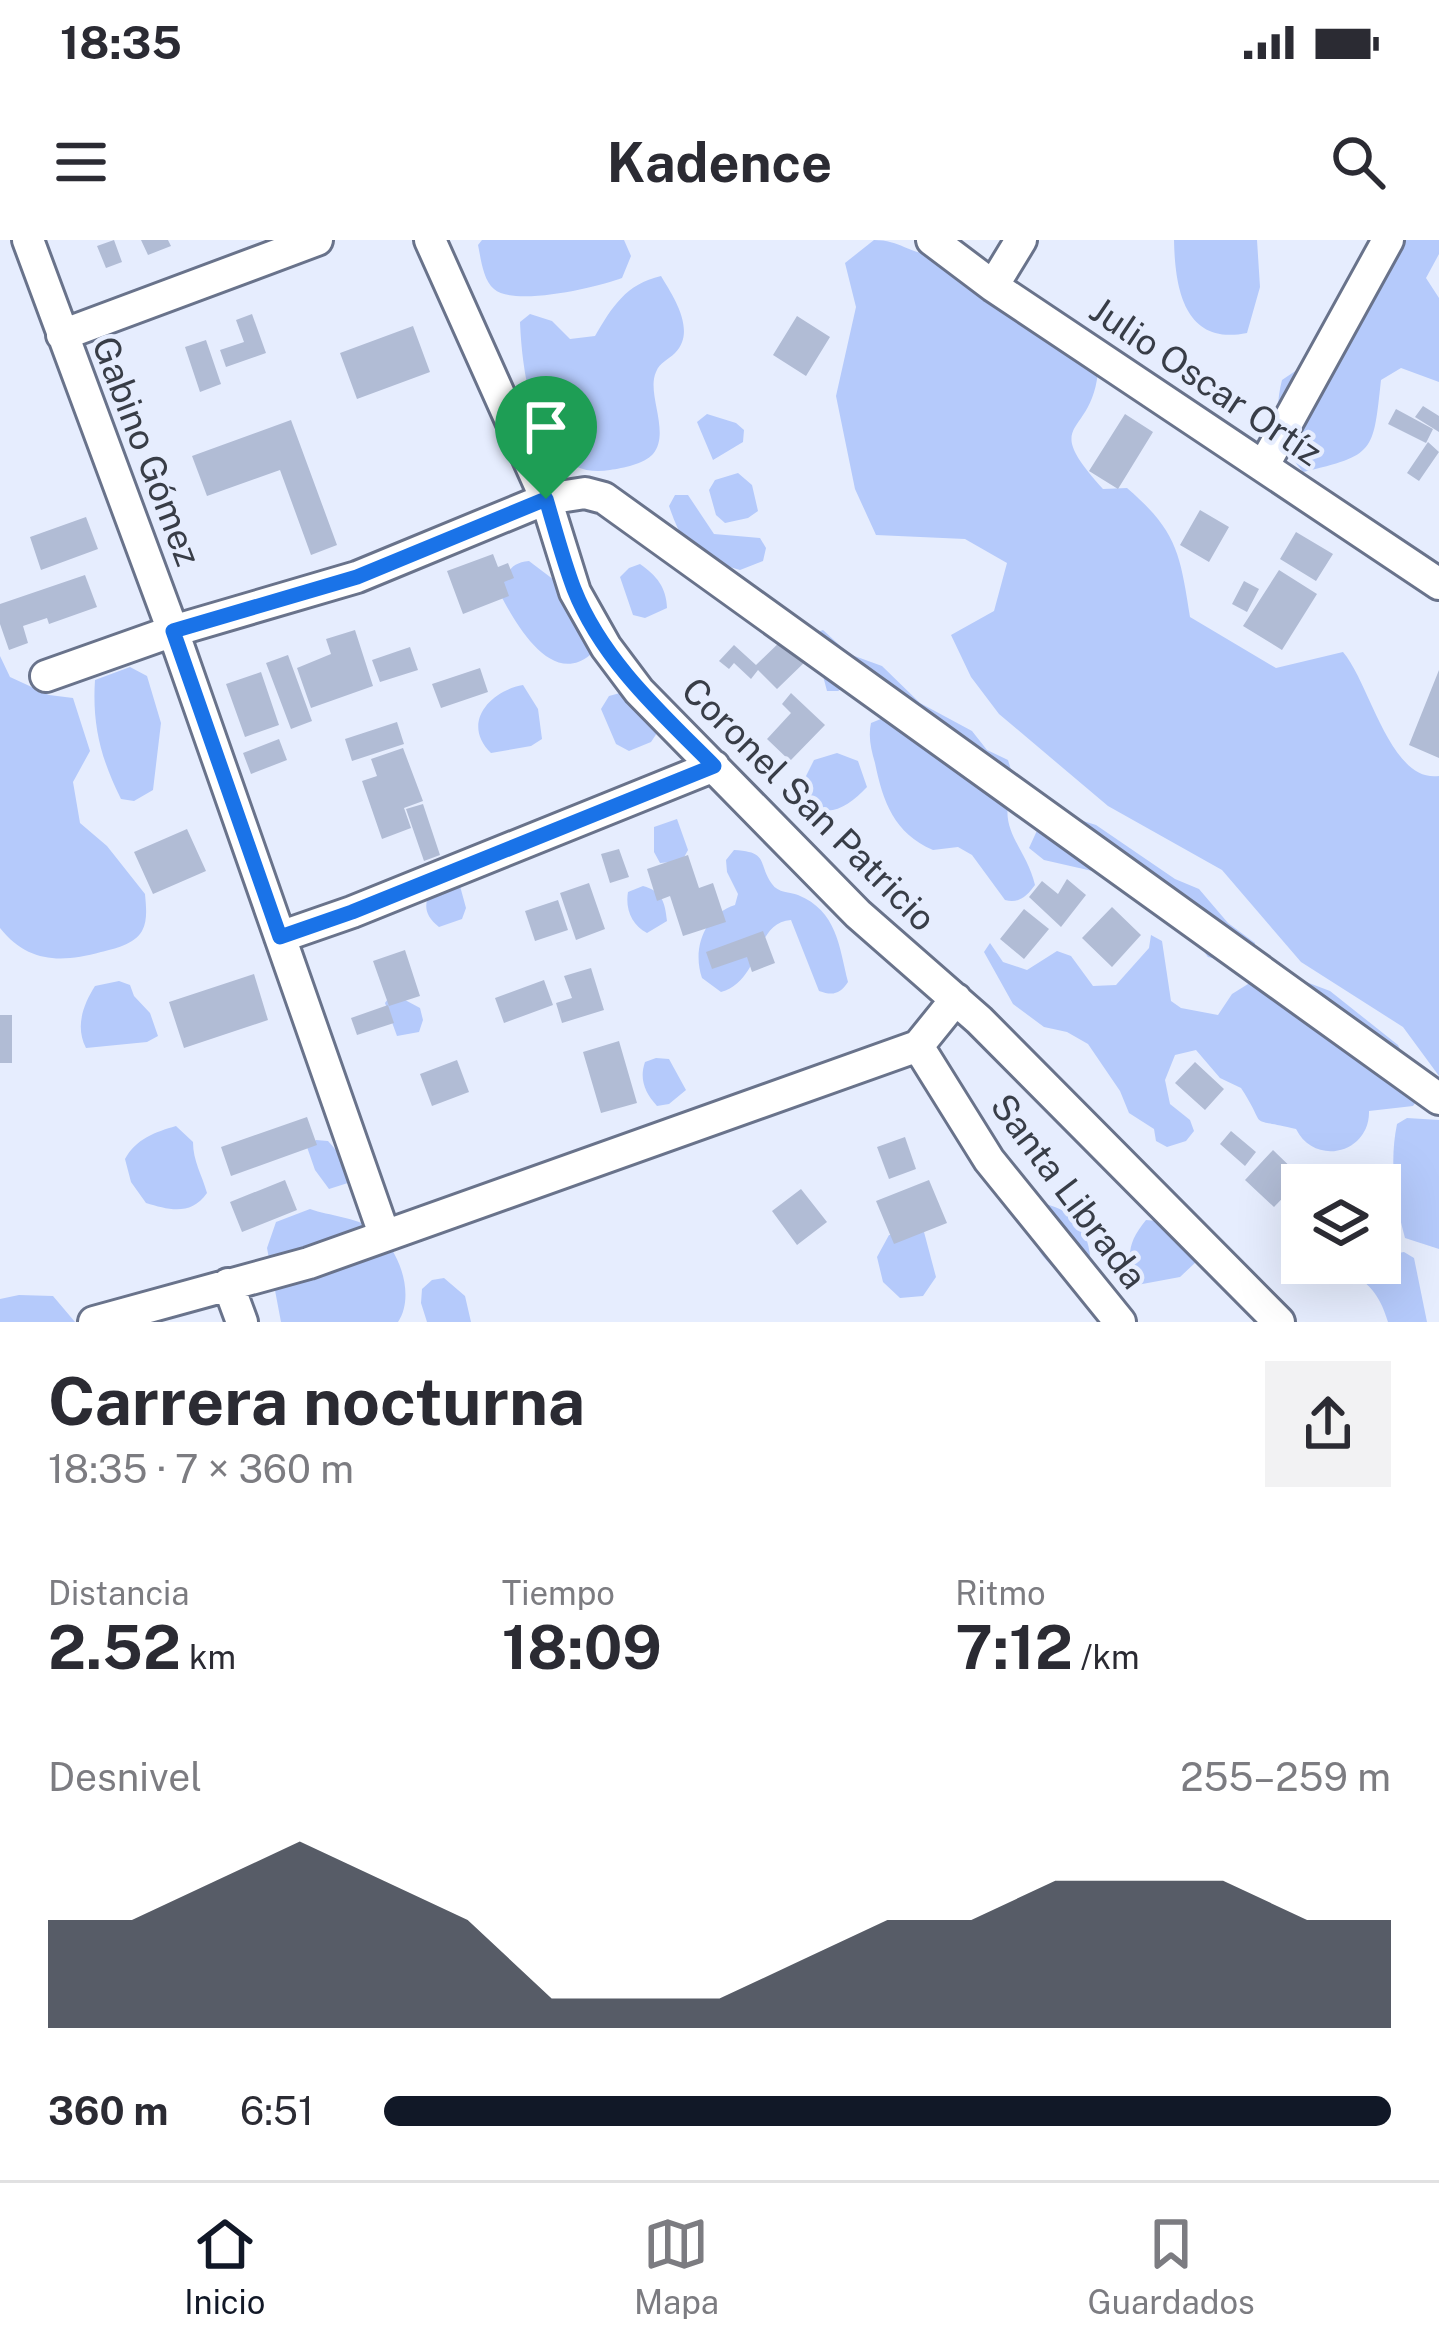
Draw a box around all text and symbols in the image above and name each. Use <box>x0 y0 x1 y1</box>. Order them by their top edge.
text: 18:35 <box>60 16 182 69</box>
icon: menu <box>48 129 114 195</box>
icon: search <box>1325 129 1391 195</box>
text: Kadence <box>607 131 832 194</box>
street label: Julio Oscar Ortíz <box>1082 288 1330 474</box>
street label: Gabino Gómez <box>84 331 210 571</box>
pin <box>495 376 597 499</box>
icon: arrive <box>513 394 579 460</box>
street label: Coronel San Patricio <box>674 669 944 939</box>
street label: Santa Librada <box>982 1085 1156 1297</box>
map controls <box>1281 1164 1401 1284</box>
button: layers <box>1281 1164 1401 1284</box>
button: share <box>1265 1361 1391 1487</box>
text: Carrera nocturna <box>48 1362 585 1440</box>
text: 18:35 · 7 × 360 m <box>48 1446 354 1492</box>
text: Distancia <box>48 1574 190 1612</box>
text: Tiempo <box>502 1574 615 1612</box>
text: Ritmo <box>955 1574 1046 1612</box>
text: 2.52 <box>48 1612 181 1683</box>
text: 18:09 <box>502 1612 662 1683</box>
text: 7:12 <box>955 1612 1073 1683</box>
text: km <box>181 1638 236 1676</box>
text: /km <box>1073 1638 1140 1676</box>
text: Desnivel <box>48 1754 202 1800</box>
text: 255–259 m <box>1180 1754 1391 1800</box>
text: 360 m <box>48 2088 168 2134</box>
text: 6:51 <box>240 2088 314 2134</box>
tab: Inicio <box>184 2211 265 2321</box>
tab: Mapa <box>634 2211 719 2321</box>
tab: Guardados <box>1088 2211 1255 2321</box>

